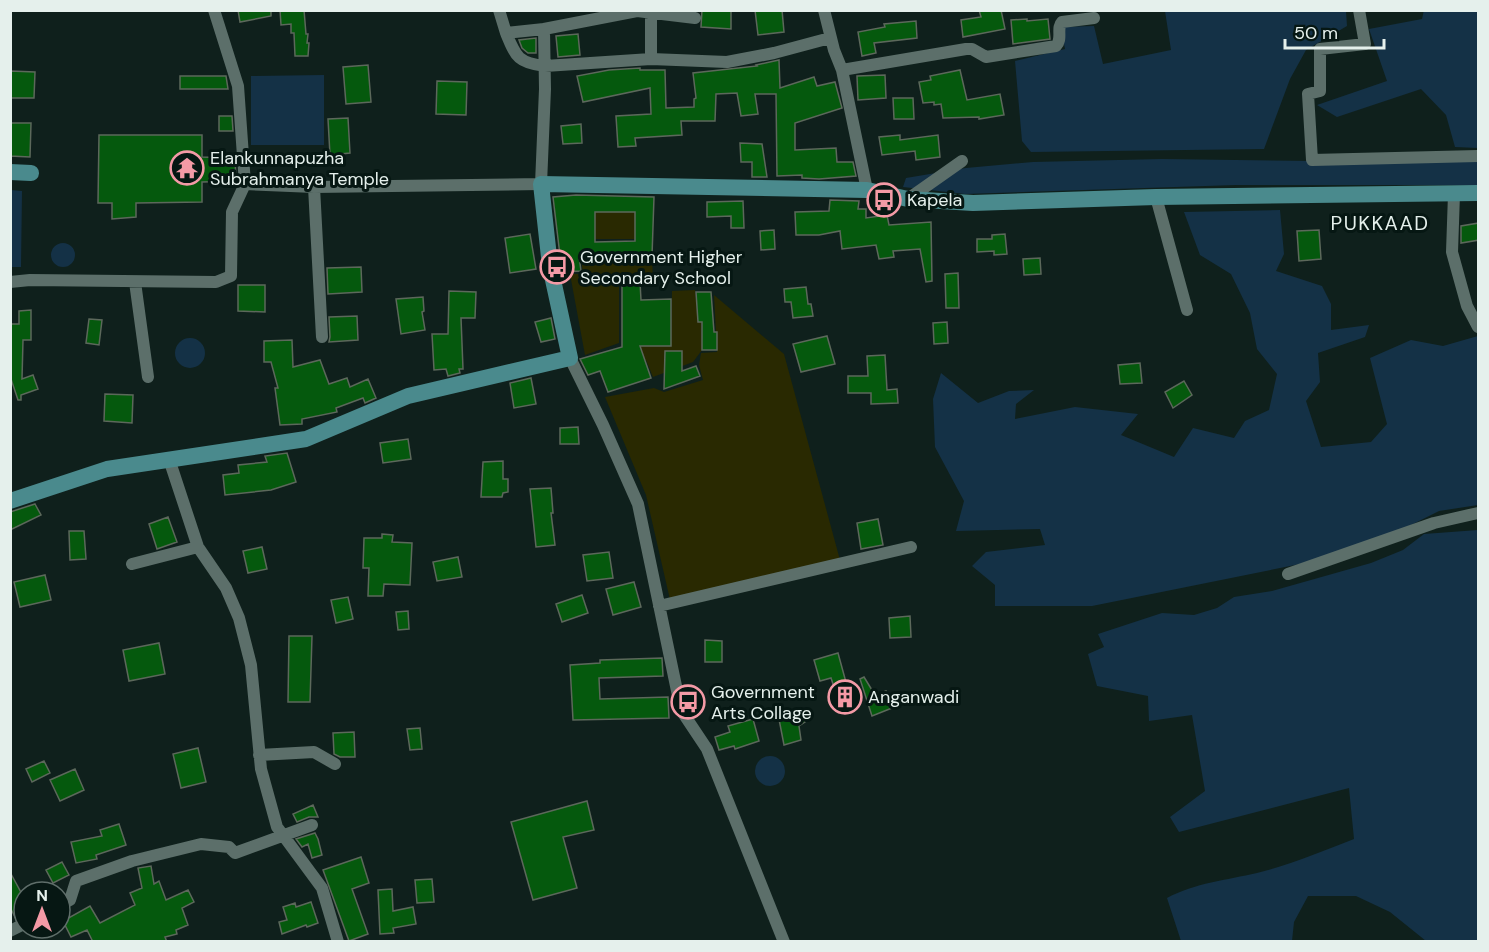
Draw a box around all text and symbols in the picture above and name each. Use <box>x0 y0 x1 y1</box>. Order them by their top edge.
scale bar <box>1285 12 1384 50</box>
text: 50 m <box>1294 21 1338 45</box>
place label: Elankunnapuzha Subrahmanya Temple <box>210 146 389 191</box>
temple icon: Elankunnapuzha Subrahmanya Temple <box>169 150 205 186</box>
bus stop icon: Kapela <box>866 182 902 218</box>
place label: Kapela <box>907 188 962 212</box>
district label: PUKKAAD <box>1331 210 1429 236</box>
place label: Government Higher Secondary School <box>580 245 743 290</box>
bus stop icon: Government Higher Secondary School <box>539 249 575 285</box>
building icon: Anganwadi <box>827 679 863 715</box>
place label: Government Arts Collage <box>711 680 815 725</box>
bus stop icon: Government Arts Collage <box>670 684 706 720</box>
place label: Anganwadi <box>868 685 959 709</box>
north arrow <box>12 880 72 940</box>
text: N <box>36 885 48 906</box>

